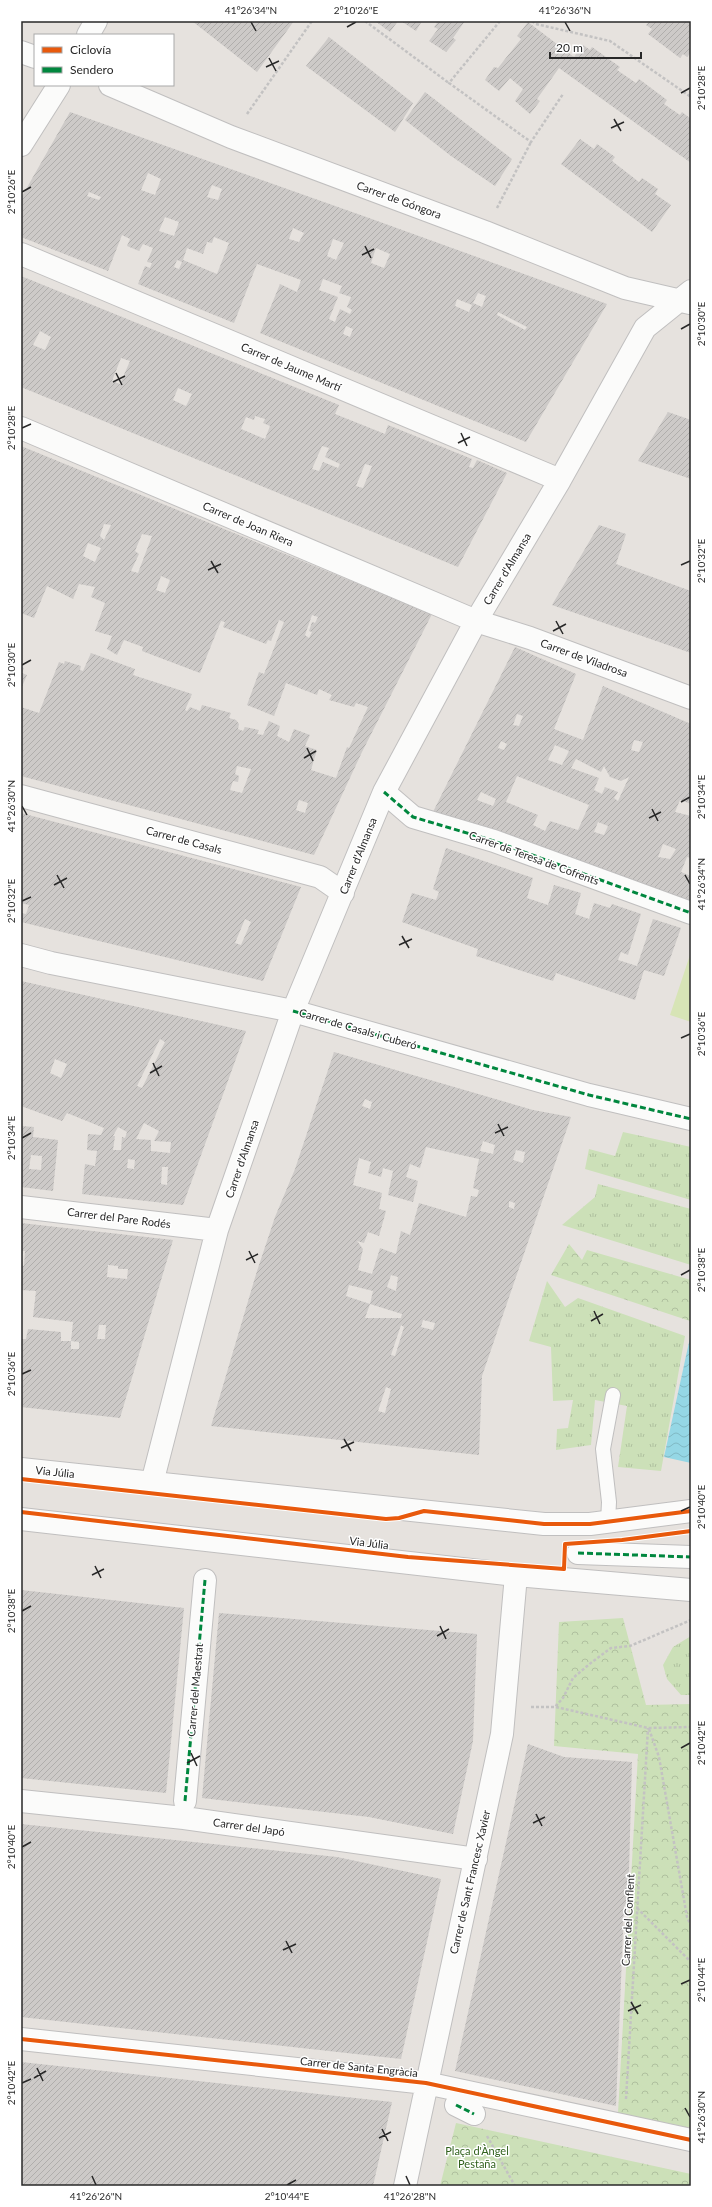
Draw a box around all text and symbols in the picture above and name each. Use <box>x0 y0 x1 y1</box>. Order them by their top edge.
text: 41°26'34"N <box>225 4 277 16</box>
text: 2°10'26"E <box>334 4 379 16</box>
text: 41°26'36"N <box>539 4 591 16</box>
legend <box>34 34 174 86</box>
scale bar <box>550 34 641 60</box>
text: 20 m <box>556 40 583 55</box>
text: Ciclovía <box>70 42 111 57</box>
text: Sendero <box>70 62 114 77</box>
text: 2°10'28"E <box>695 65 707 110</box>
text: 2°10'26"E <box>5 169 17 214</box>
street label: Carrer de Góngora <box>355 178 443 221</box>
text: 2°10'30"E <box>695 301 707 346</box>
street label: Carrer de Jaume Martí <box>239 340 344 394</box>
text: 2°10'28"E <box>5 405 17 450</box>
street label: Carrer de Joan Riera <box>201 499 295 549</box>
street label: Carrer d'Almansa <box>480 530 533 607</box>
text: 2°10'32"E <box>695 538 707 583</box>
street label: Carrer de Viladrosa <box>539 636 630 679</box>
text: 2°10'30"E <box>5 642 17 687</box>
text: 2°10'34"E <box>695 774 707 819</box>
text: 41°26'30"N <box>5 780 17 832</box>
street label: Carrer d'Almansa <box>336 816 379 896</box>
street label: Carrer de Casals <box>145 823 224 856</box>
street label: Carrer de Teresa de Cofrents <box>467 828 601 887</box>
text: 41°26'34"N <box>695 858 707 910</box>
text: 2°10'32"E <box>5 878 17 923</box>
street label: Carrer de Casals i Cuberó <box>298 1005 418 1052</box>
text: 2°10'36"E <box>695 1011 707 1056</box>
text: 2°10'34"E <box>5 1115 17 1160</box>
street label: Carrer d'Almansa <box>222 1118 261 1200</box>
street label: Carrer del Pare Rodés <box>67 1205 172 1230</box>
text: 2°10'38"E <box>695 1247 707 1292</box>
text: 2°10'36"E <box>5 1351 17 1396</box>
street label: Via Júlia <box>35 1463 75 1480</box>
text: 2°10'40"E <box>695 1484 707 1529</box>
street label: Via Júlia <box>349 1534 389 1551</box>
text: 2°10'38"E <box>5 1588 17 1633</box>
street label: Carrer del Maestrat <box>184 1643 205 1737</box>
text: 2°10'42"E <box>695 1720 707 1765</box>
street label: Carrer de Sant Francesc Xavier <box>447 1809 492 1955</box>
street label: Carrer del Japó <box>212 1815 286 1838</box>
text: 2°10'40"E <box>5 1824 17 1869</box>
street label: Carrer del Conflent <box>619 1874 636 1966</box>
text: 2°10'44"E <box>695 1957 707 2002</box>
street label: Carrer de Santa Engràcia <box>300 2054 419 2079</box>
text: 2°10'42"E <box>5 2060 17 2105</box>
text: 41°26'30"N <box>695 2091 707 2143</box>
park label: Plaça d'Àngel Pestaña <box>445 2144 509 2170</box>
text: 41°26'26"N <box>70 2190 122 2202</box>
text: 2°10'44"E <box>265 2190 310 2202</box>
text: 41°26'28"N <box>384 2190 436 2202</box>

